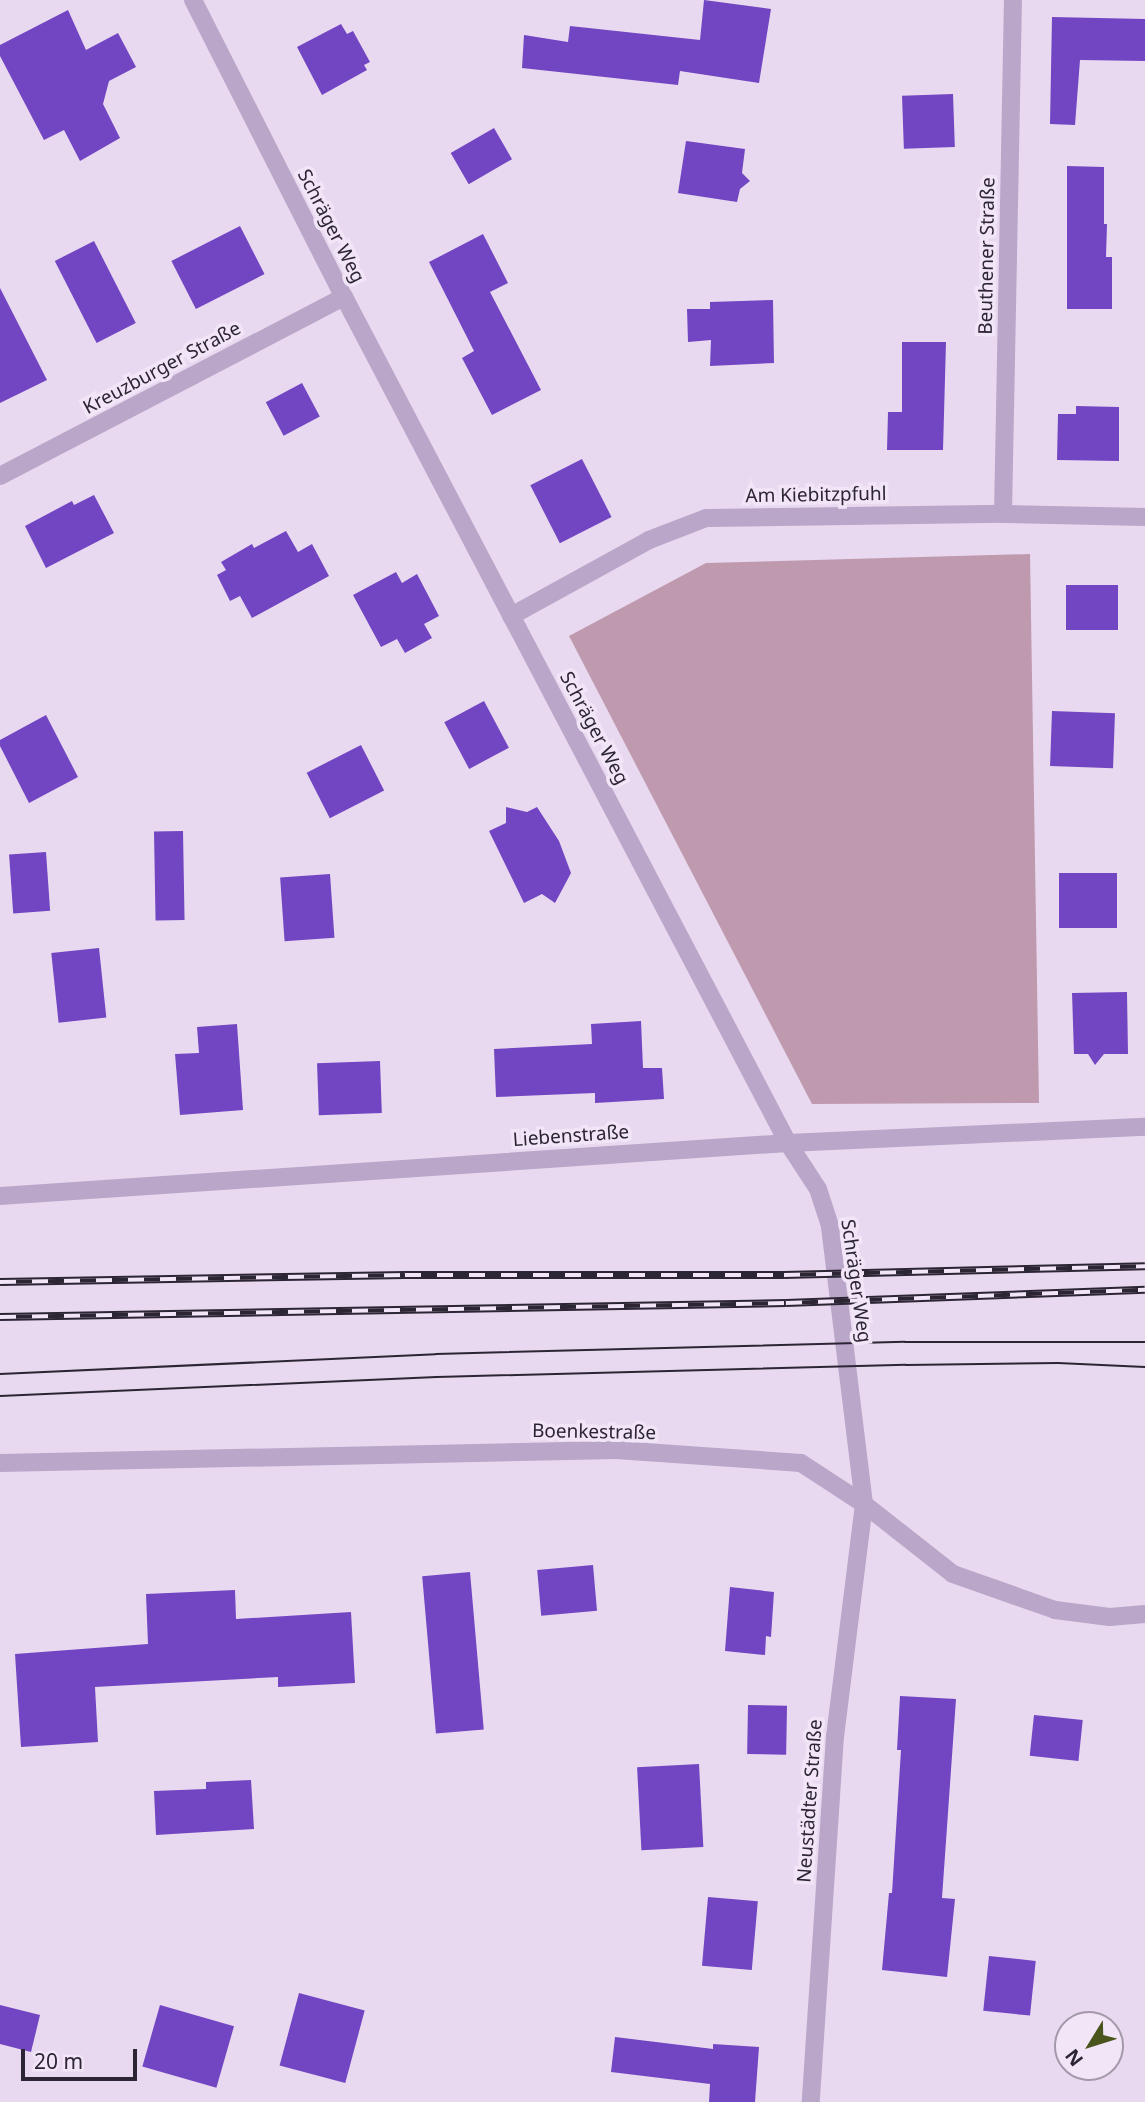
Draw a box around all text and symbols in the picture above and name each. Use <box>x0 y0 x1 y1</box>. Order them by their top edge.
street label: Schräger Weg <box>293 165 369 287</box>
street label: Beuthener Straße <box>974 177 1000 335</box>
street label: Kreuzburger Straße <box>79 317 245 419</box>
street label: Am Kiebitzpfuhl <box>745 482 887 508</box>
street label: Schräger Weg <box>555 668 633 788</box>
street label: Liebenstraße <box>512 1121 630 1151</box>
street label: Schräger Weg <box>836 1218 876 1344</box>
street label: Boenkestraße <box>532 1420 656 1444</box>
street label: Neustädter Straße <box>793 1719 827 1883</box>
north arrow <box>1054 2011 1124 2081</box>
scale bar <box>24 2036 140 2080</box>
text: N <box>1059 2044 1089 2072</box>
text: 20 m <box>34 2047 83 2075</box>

